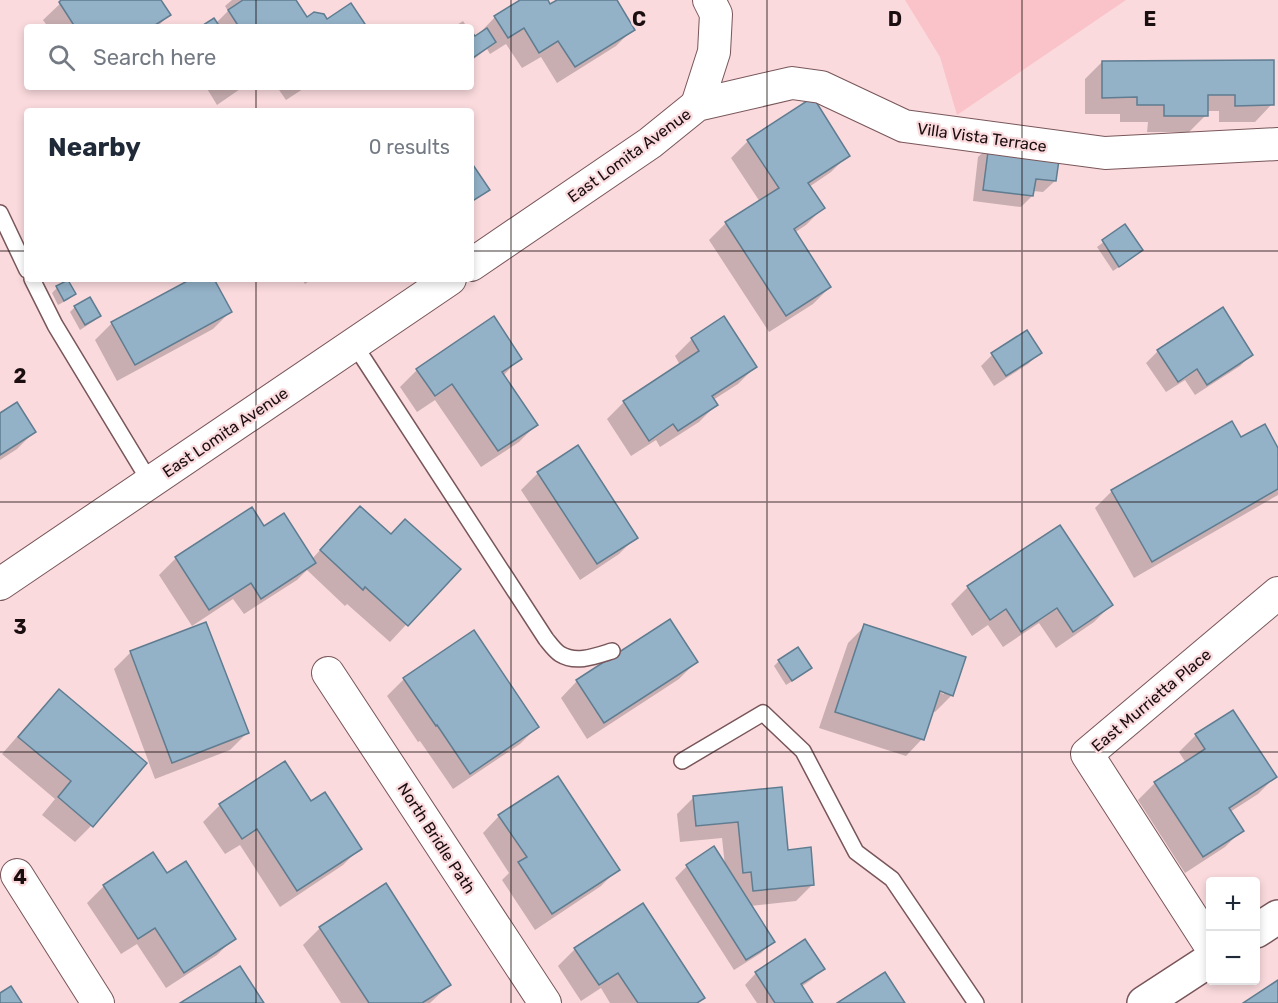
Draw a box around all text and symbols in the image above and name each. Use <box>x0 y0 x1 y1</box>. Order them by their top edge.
text: C <box>632 7 646 31</box>
text: D <box>888 7 902 31</box>
text: E <box>1144 7 1156 31</box>
search box <box>24 24 474 90</box>
icon: search <box>45 41 78 74</box>
text: Search here <box>93 44 216 71</box>
street label: East Lomita Avenue <box>564 104 695 206</box>
street label: Villa Vista Terrace <box>916 119 1048 156</box>
text: Nearby <box>48 132 141 163</box>
text: 0 results <box>369 135 450 159</box>
text: 2 <box>14 364 27 388</box>
street label: East Lomita Avenue <box>159 383 292 482</box>
text: 3 <box>13 615 27 639</box>
street label: East Murrietta Place <box>1088 645 1215 756</box>
street label: North Bridle Path <box>394 779 479 897</box>
text: 4 <box>13 865 27 889</box>
map controls <box>1206 877 1260 985</box>
button: + <box>1206 877 1260 931</box>
button: − <box>1206 931 1260 985</box>

